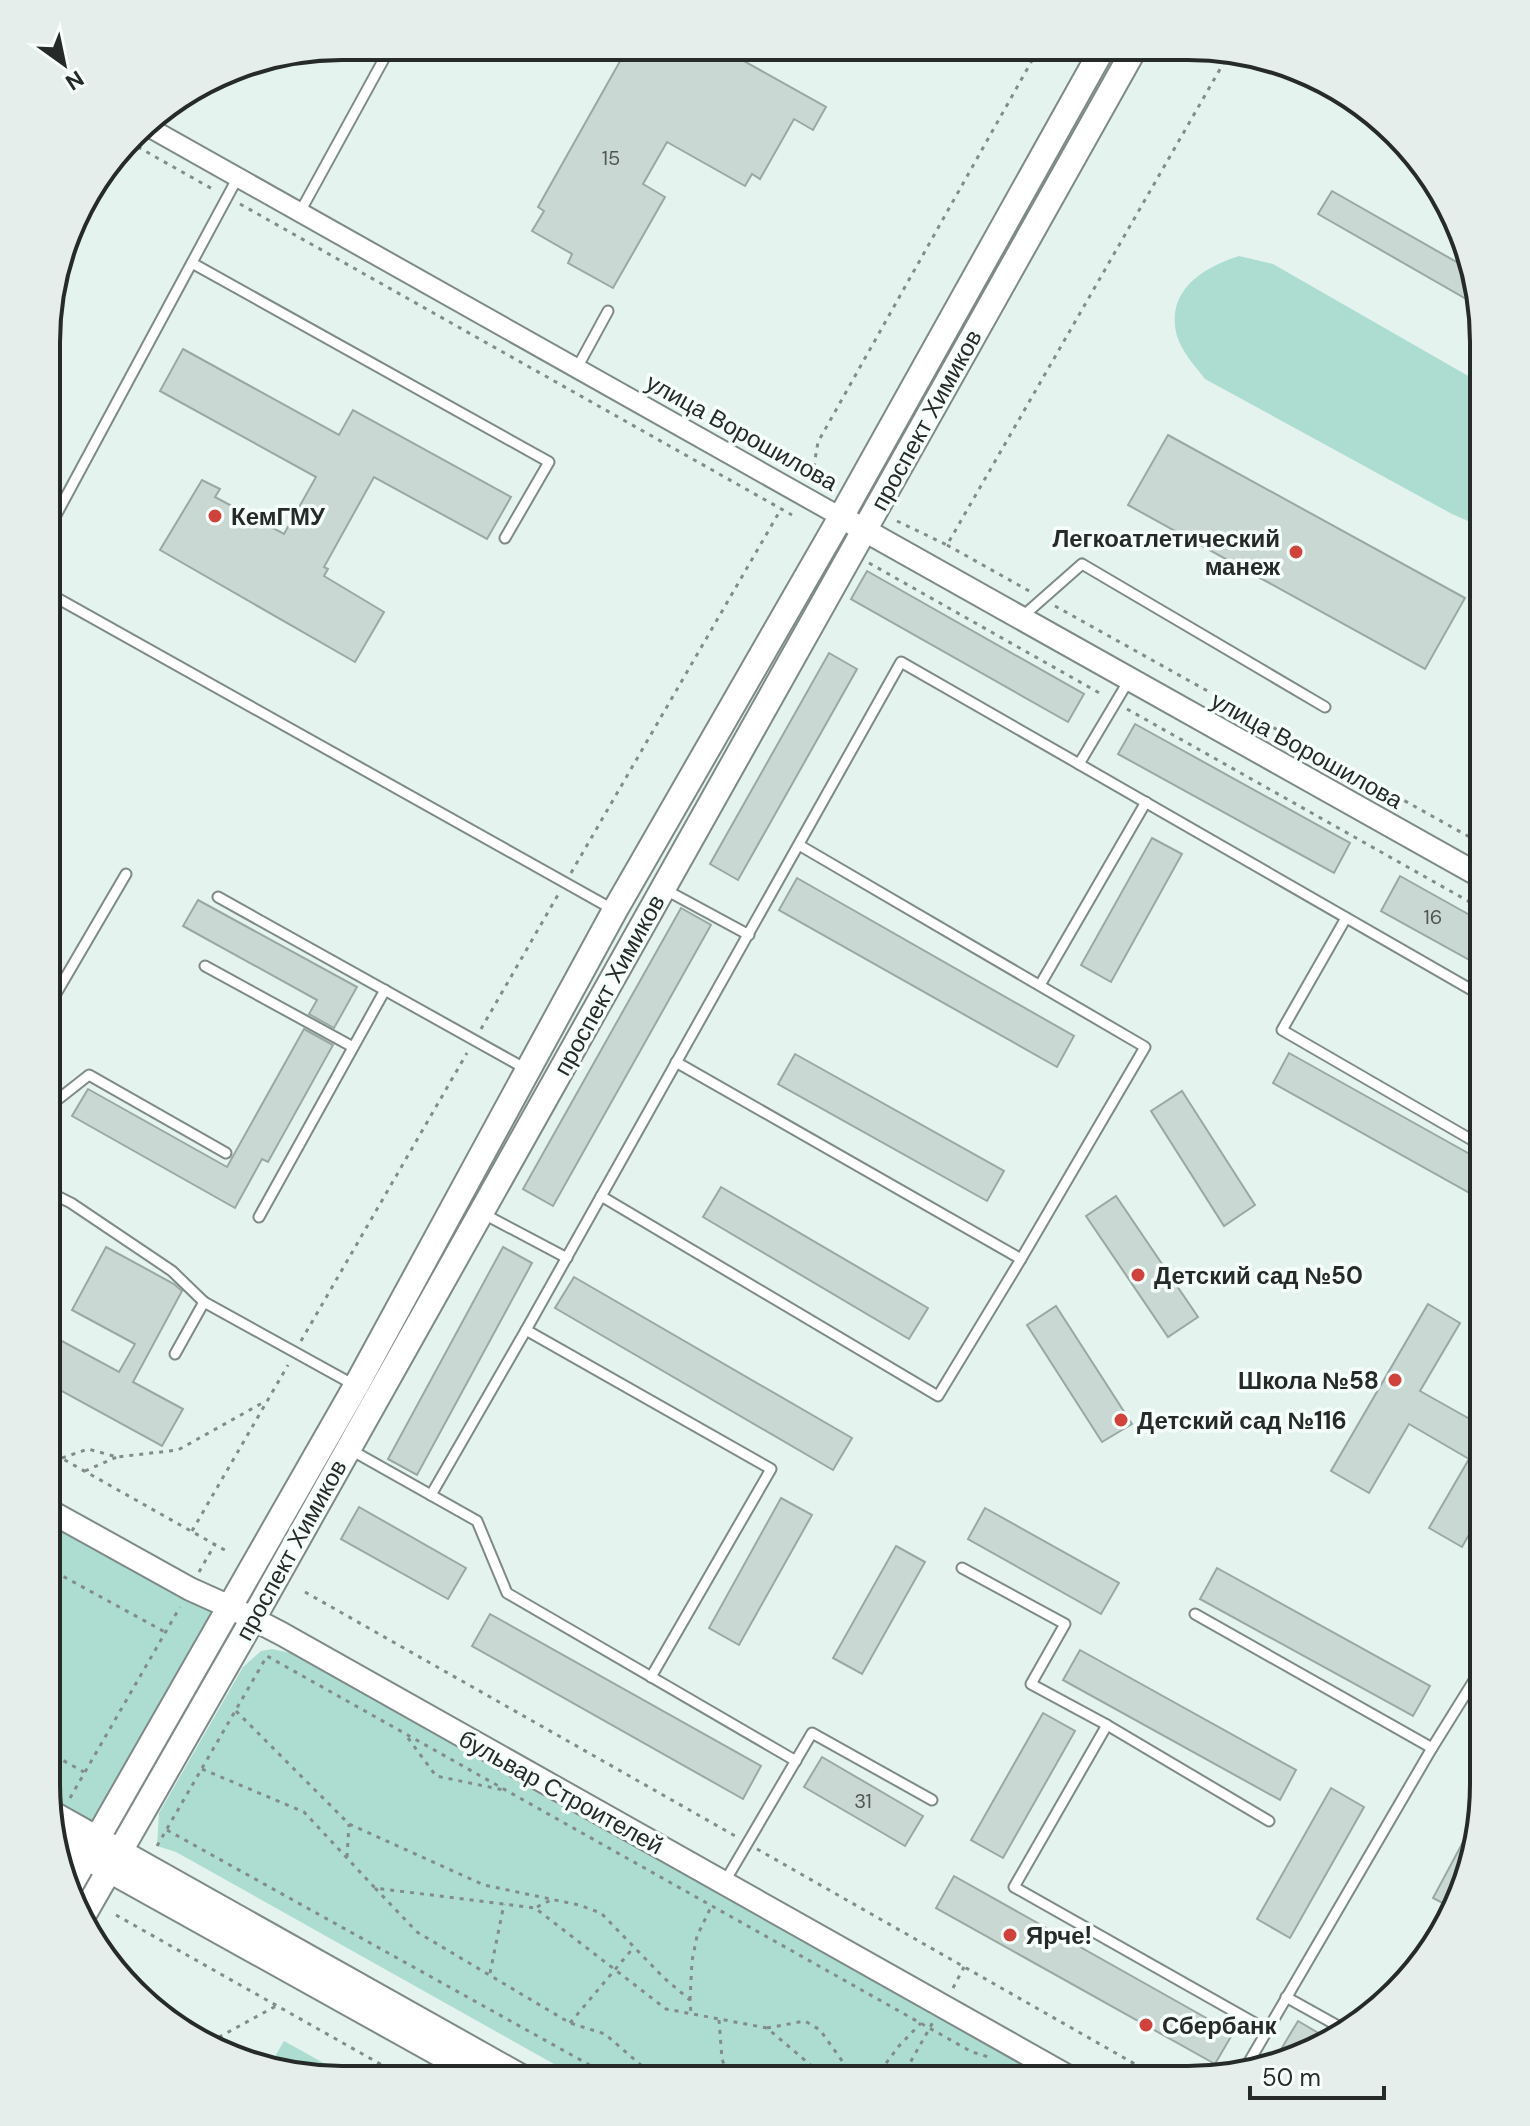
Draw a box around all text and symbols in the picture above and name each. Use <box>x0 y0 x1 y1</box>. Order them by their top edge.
north arrow <box>24 24 104 104</box>
text: N <box>60 64 89 97</box>
house number: 15 <box>602 145 620 171</box>
street label: проспект Химиков <box>863 324 989 516</box>
street label: улица Ворошилова <box>641 366 844 498</box>
place label: КемГМУ <box>231 501 326 532</box>
marker: КемГМУ <box>206 507 224 525</box>
place label: Легкоатлетический манеж <box>1052 523 1281 582</box>
marker: Легкоатлетический манеж <box>1287 543 1305 561</box>
street label: улица Ворошилова <box>1206 684 1409 816</box>
street label: проспект Химиков <box>546 889 672 1081</box>
house number: 16 <box>1424 904 1442 930</box>
place label: Детский сад №50 <box>1154 1260 1363 1291</box>
marker: Детский сад №50 <box>1129 1266 1147 1284</box>
place label: Школа №58 <box>1238 1365 1379 1396</box>
marker: Школа №58 <box>1386 1371 1404 1389</box>
place label: Детский сад №116 <box>1137 1405 1347 1436</box>
marker: Детский сад №116 <box>1112 1411 1130 1429</box>
street label: проспект Химиков <box>228 1454 354 1646</box>
street label: бульвар Строителей <box>453 1723 669 1861</box>
house number: 31 <box>854 1788 872 1814</box>
place label: Ярче! <box>1026 1920 1092 1951</box>
marker: Ярче! <box>1001 1926 1019 1944</box>
place label: Сбербанк <box>1162 2010 1278 2041</box>
marker: Сбербанк <box>1137 2016 1155 2034</box>
scale bar <box>1250 2050 1384 2100</box>
text: 50 m <box>1262 2062 1321 2093</box>

